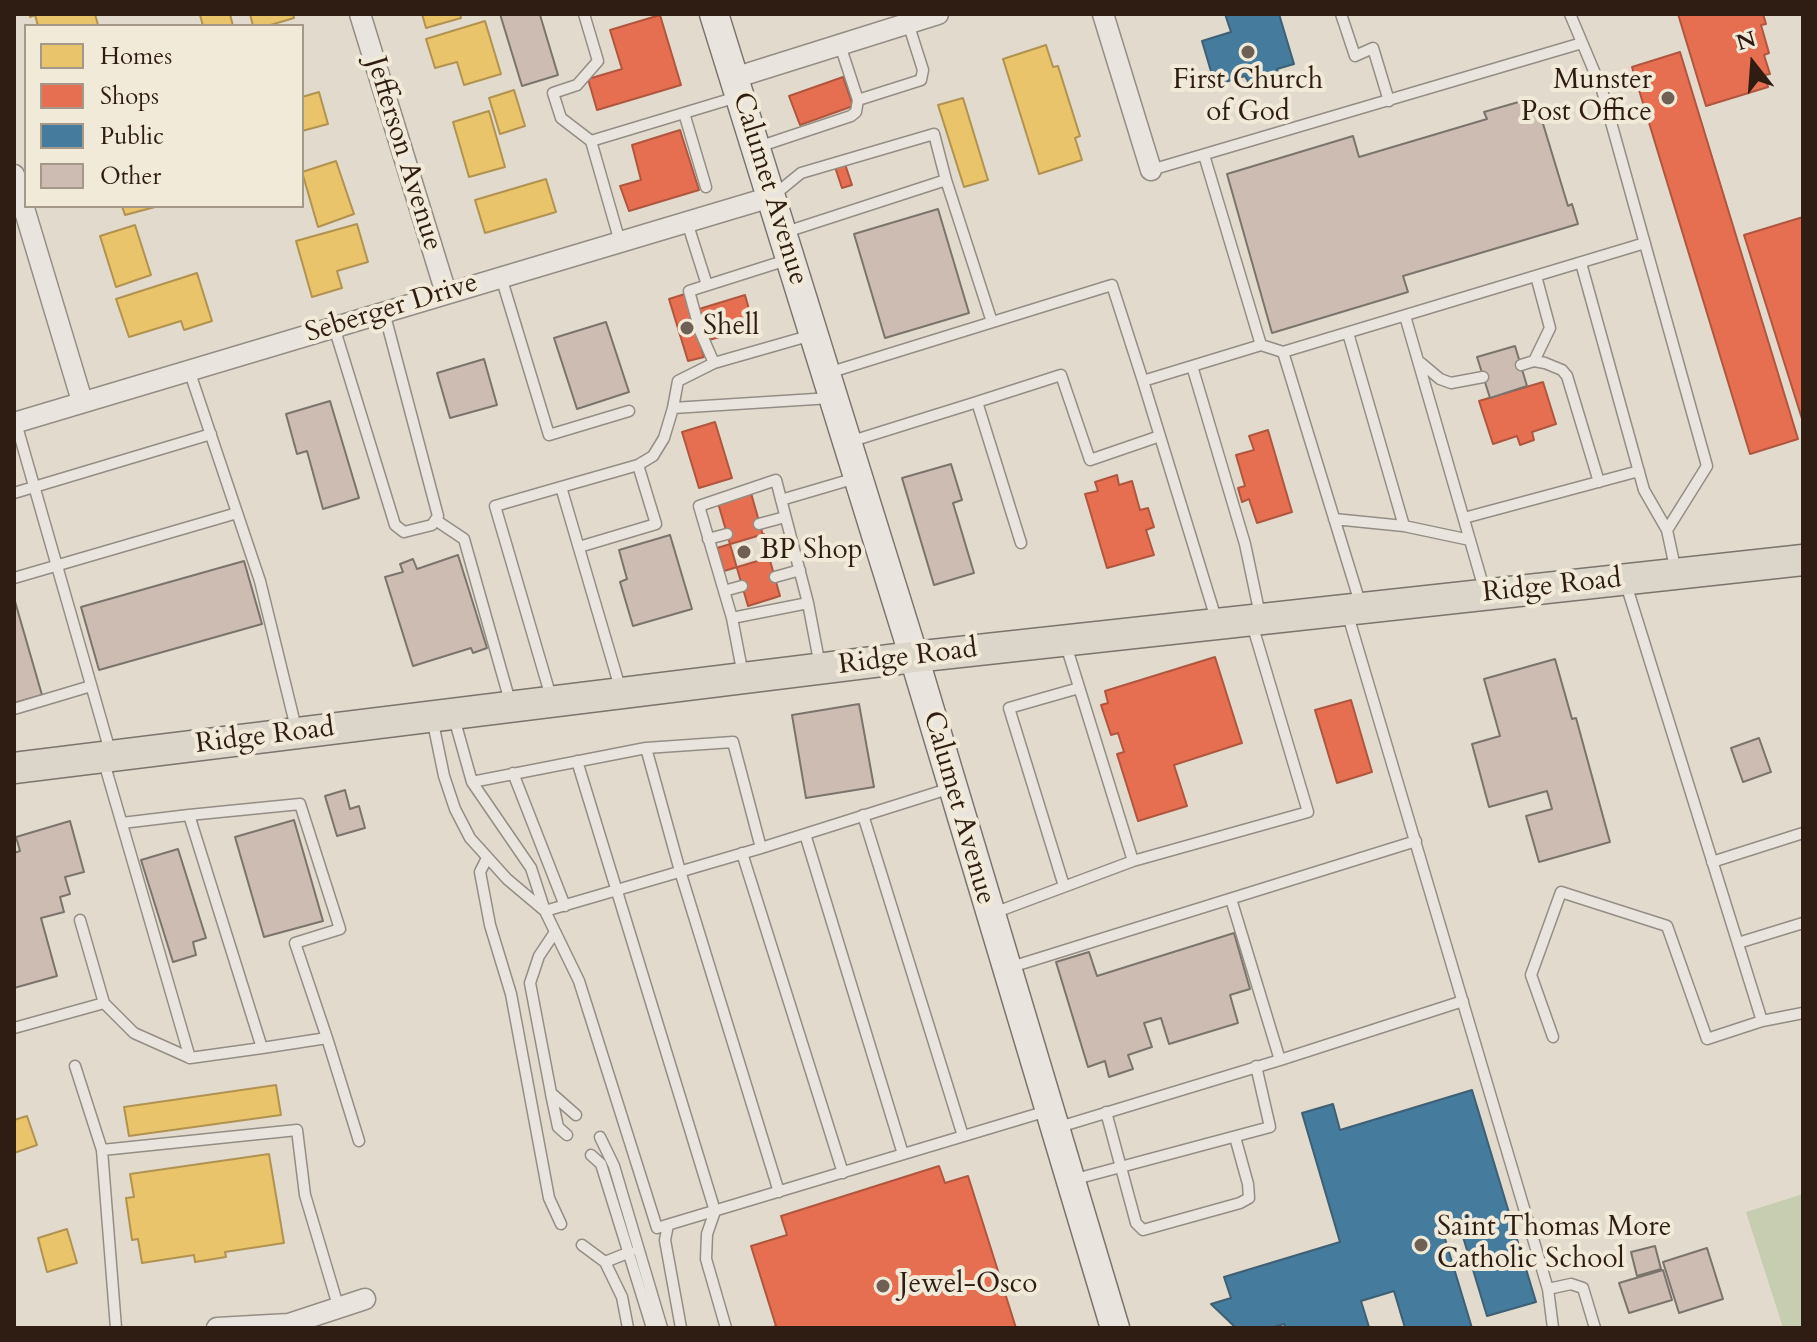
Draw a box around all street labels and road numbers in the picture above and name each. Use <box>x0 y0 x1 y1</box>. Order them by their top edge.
street label: Jefferson Avenue <box>358 53 448 255</box>
street label: Calumet Avenue <box>724 89 814 289</box>
street label: Seberger Drive <box>302 267 482 351</box>
street label: Ridge Road <box>1481 563 1623 611</box>
street label: Ridge Road <box>837 633 979 683</box>
street label: Calumet Avenue <box>914 707 1002 909</box>
street label: Ridge Road <box>194 712 336 762</box>

